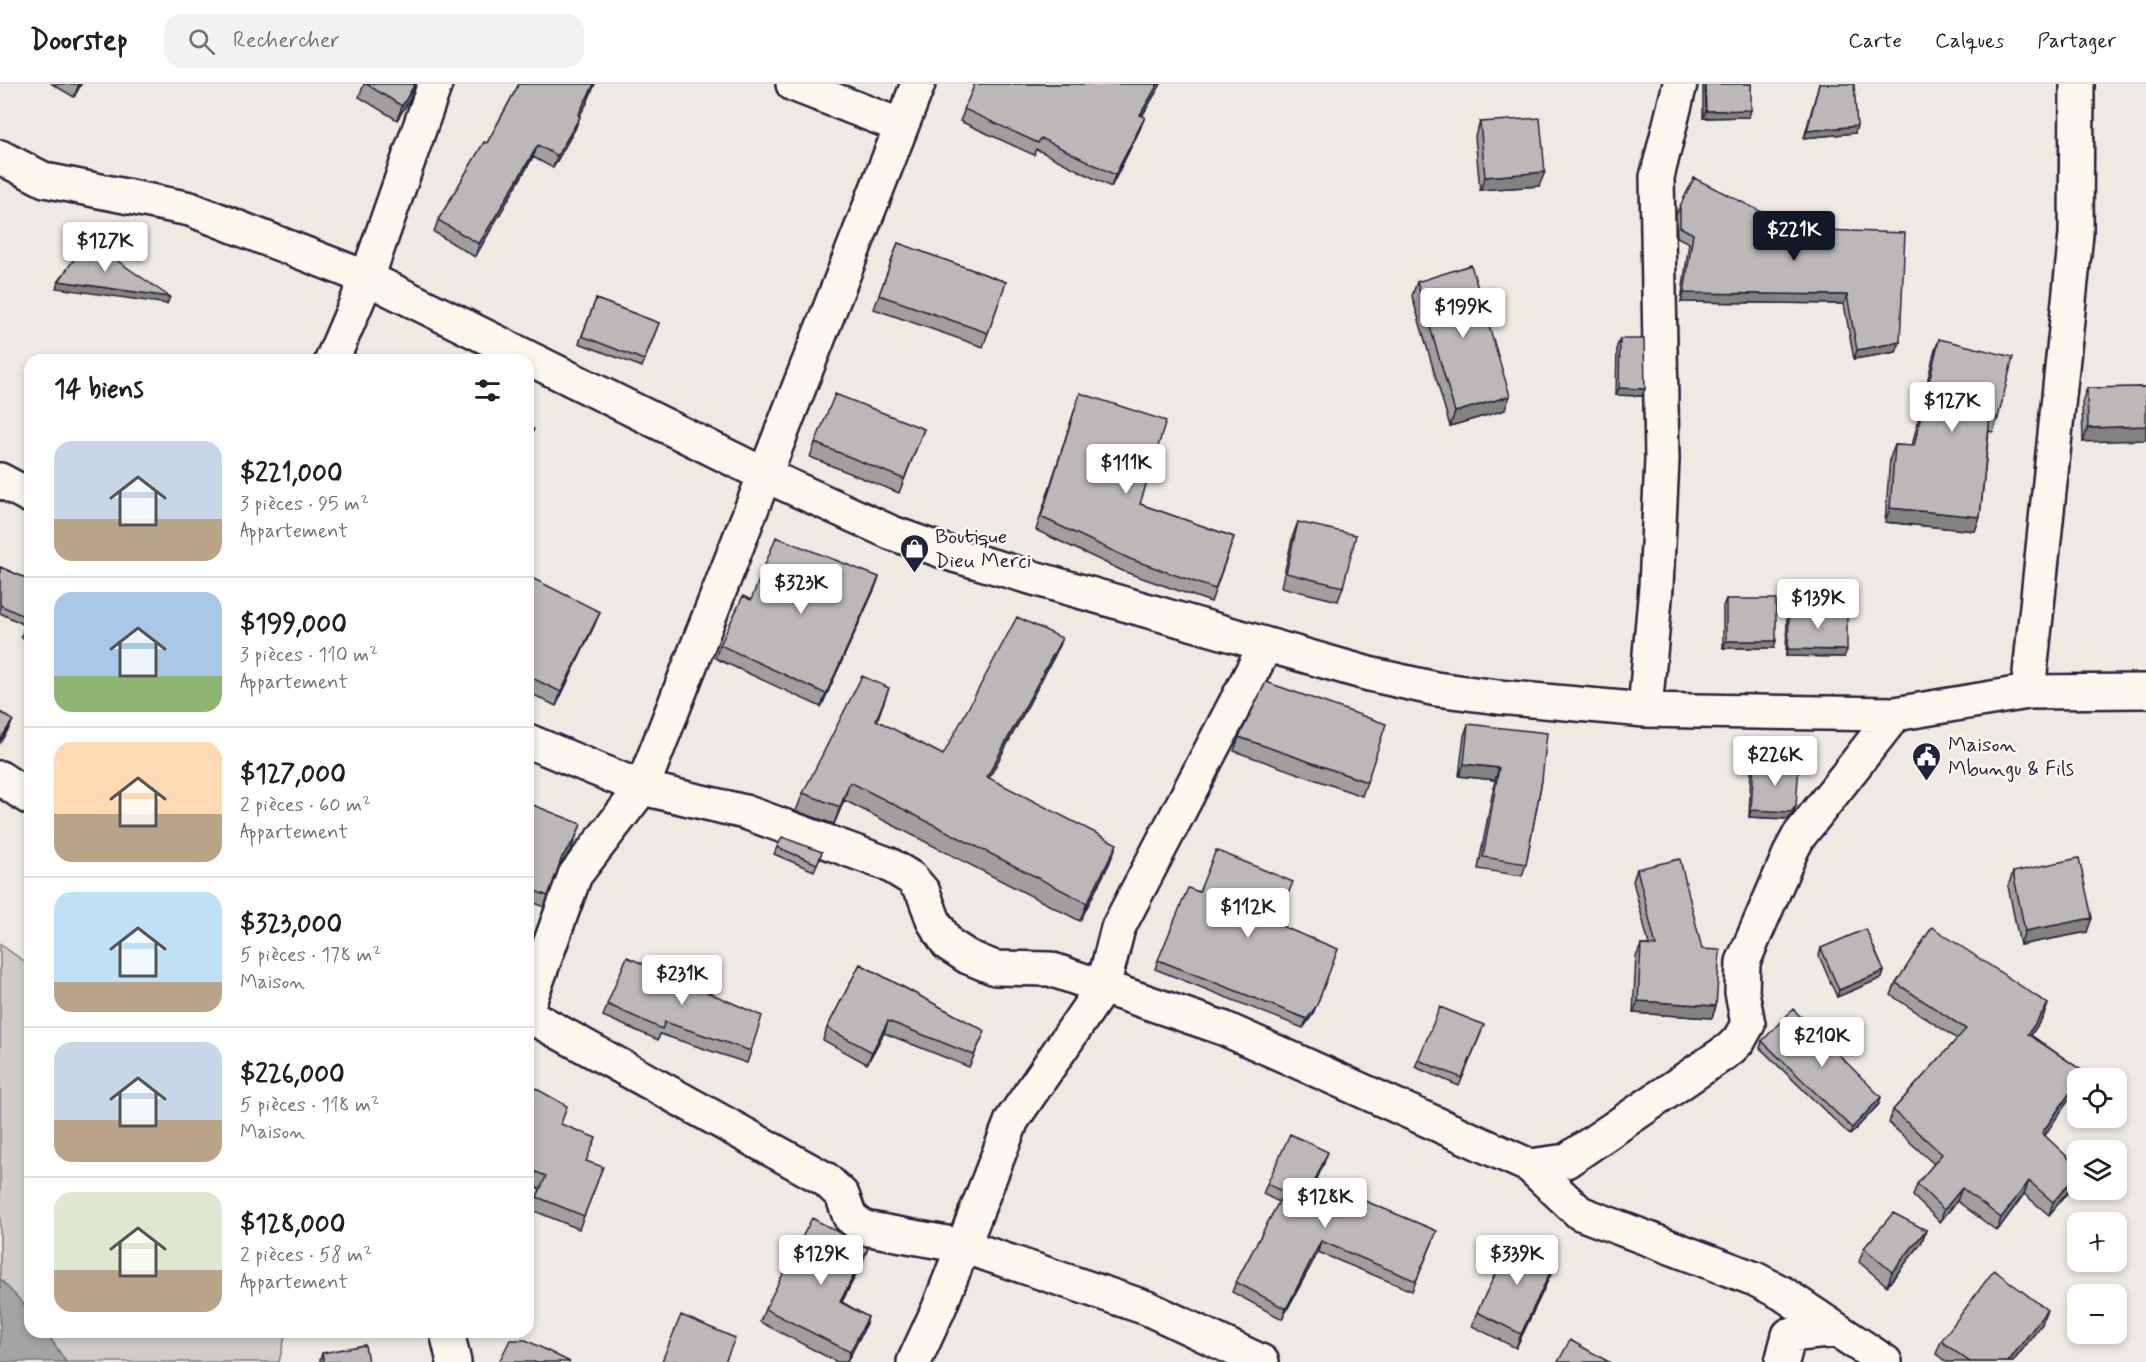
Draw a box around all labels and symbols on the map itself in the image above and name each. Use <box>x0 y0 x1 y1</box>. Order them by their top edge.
pin: $221K <box>1752 211 1836 262</box>
pin: $127K <box>63 222 147 273</box>
pin: $199K <box>1421 288 1505 339</box>
pin: $127K <box>1910 382 1994 433</box>
pin: $111K <box>1084 444 1168 495</box>
place label: Boutique Dieu Merci <box>935 523 1032 575</box>
shop icon: Boutique Dieu Merci <box>898 532 930 574</box>
pin: $323K <box>759 564 843 615</box>
pin: $139K <box>1776 579 1860 630</box>
place label: Maison Mbungu & Fils <box>1948 731 2074 783</box>
pin: $226K <box>1733 736 1817 787</box>
public building icon: Maison Mbungu & Fils <box>1911 740 1943 782</box>
pin: $112K <box>1206 888 1290 939</box>
pin: $231K <box>640 955 724 1006</box>
pin: $210K <box>1780 1017 1864 1068</box>
pin: $128K <box>1283 1178 1367 1229</box>
pin: $129K <box>779 1235 863 1286</box>
pin: $339K <box>1475 1235 1559 1286</box>

